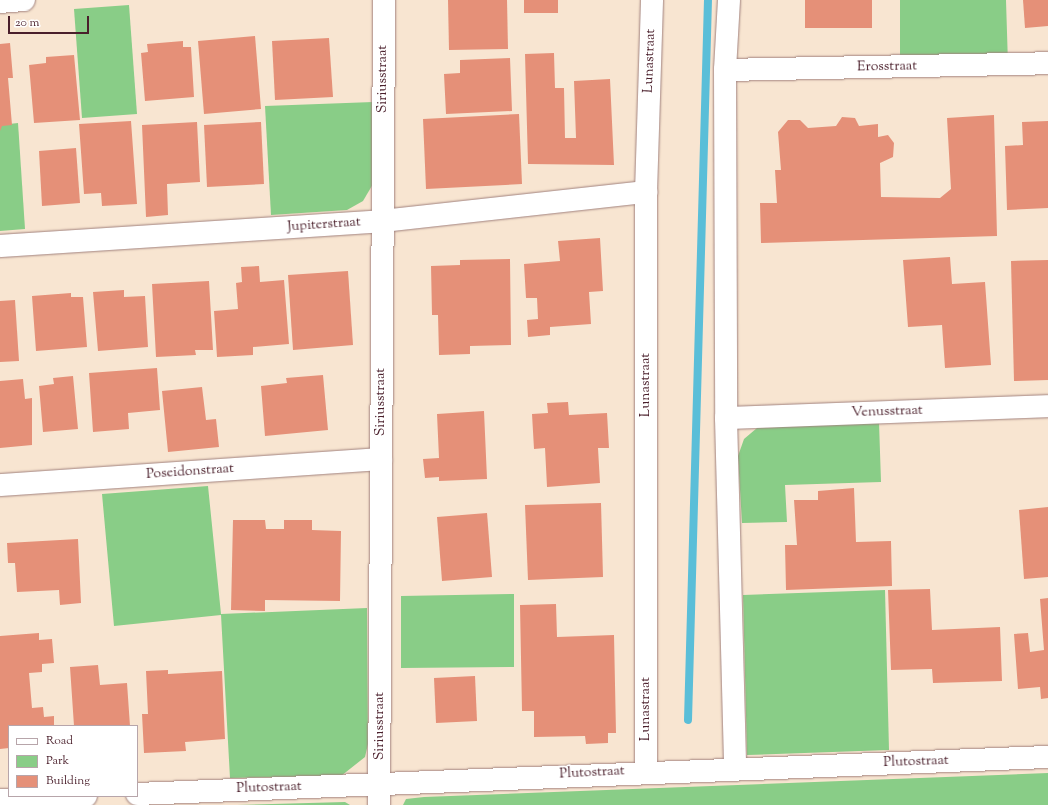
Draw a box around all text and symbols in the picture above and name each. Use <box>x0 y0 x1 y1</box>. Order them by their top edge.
scale bar <box>10 8 91 34</box>
text: 20 m <box>15 14 39 32</box>
street label: Lunastraat <box>640 29 660 93</box>
street label: Siriusstraat <box>375 45 391 113</box>
street label: Erosstraat <box>857 58 917 76</box>
street label: Jupiterstraat <box>287 214 361 236</box>
street label: Lunastraat <box>638 353 654 417</box>
street label: Siriusstraat <box>373 368 389 436</box>
street label: Venusstraat <box>851 402 923 422</box>
street label: Poseidonstraat <box>146 461 234 483</box>
street label: Lunastraat <box>638 677 654 741</box>
street label: Siriusstraat <box>372 692 388 760</box>
legend <box>8 725 138 797</box>
text: Road <box>46 732 73 750</box>
text: Park <box>46 752 69 770</box>
street label: Plutostraat <box>883 752 949 772</box>
street label: Plutostraat <box>559 763 625 783</box>
text: Building <box>46 772 90 790</box>
street label: Plutostraat <box>236 778 302 798</box>

